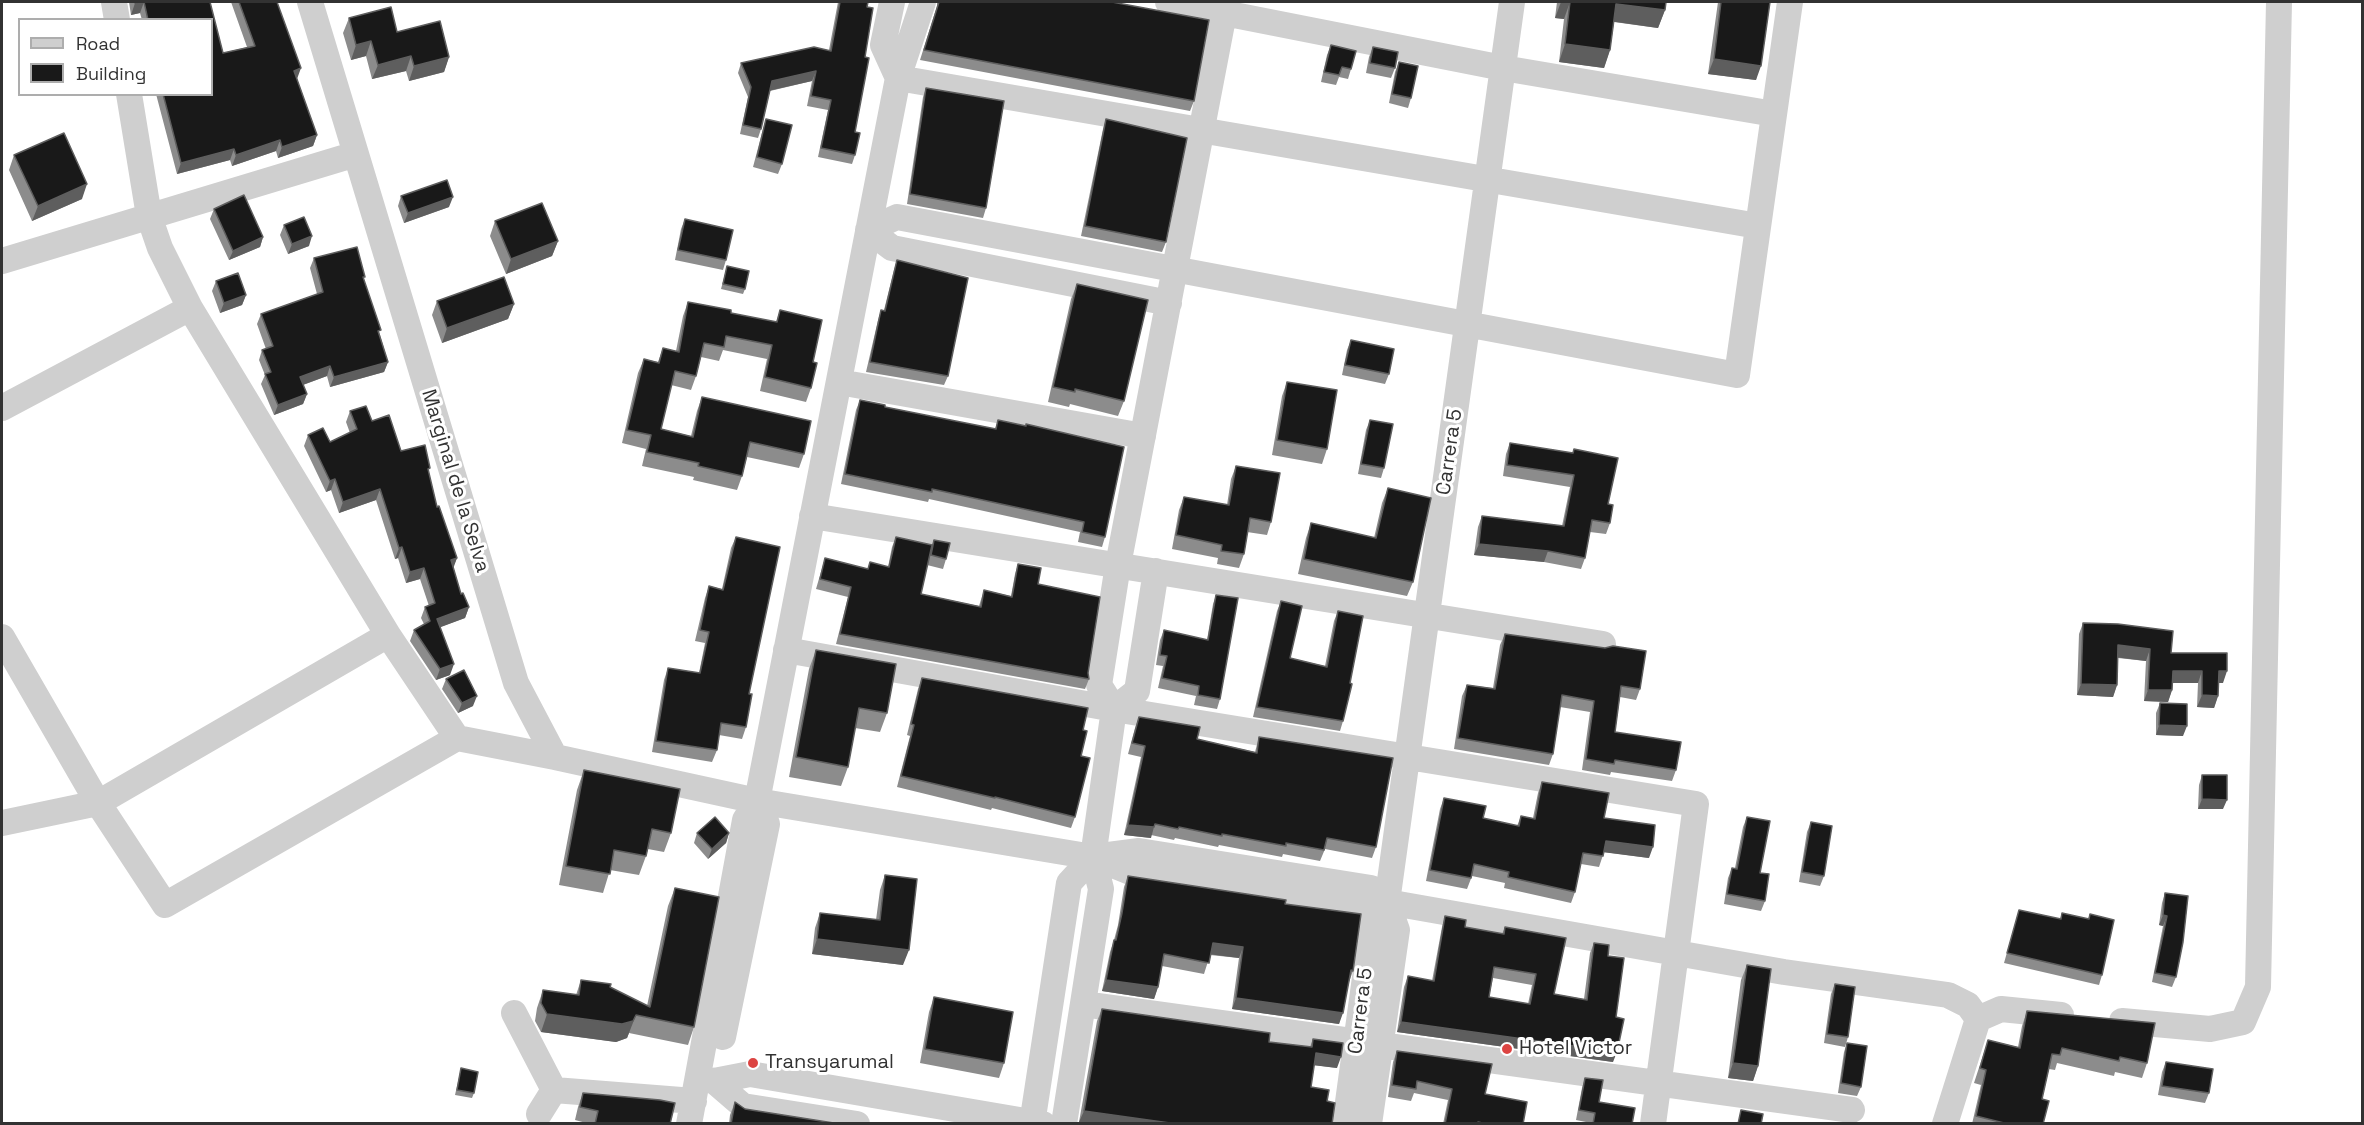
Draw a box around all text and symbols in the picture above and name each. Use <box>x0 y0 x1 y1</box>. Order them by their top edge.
legend <box>18 18 213 96</box>
text: Road <box>76 32 120 55</box>
text: Building <box>76 62 146 85</box>
street label: Marginal de la Selva <box>416 387 494 575</box>
street label: Carrera 5 <box>1432 407 1468 497</box>
street label: Carrera 5 <box>1344 967 1378 1055</box>
place label: Hotel Victor <box>1519 1037 1632 1061</box>
marker: Hotel Victor <box>1500 1042 1514 1056</box>
place label: Transyarumal <box>765 1051 894 1075</box>
marker: Transyarumal <box>746 1056 760 1070</box>

